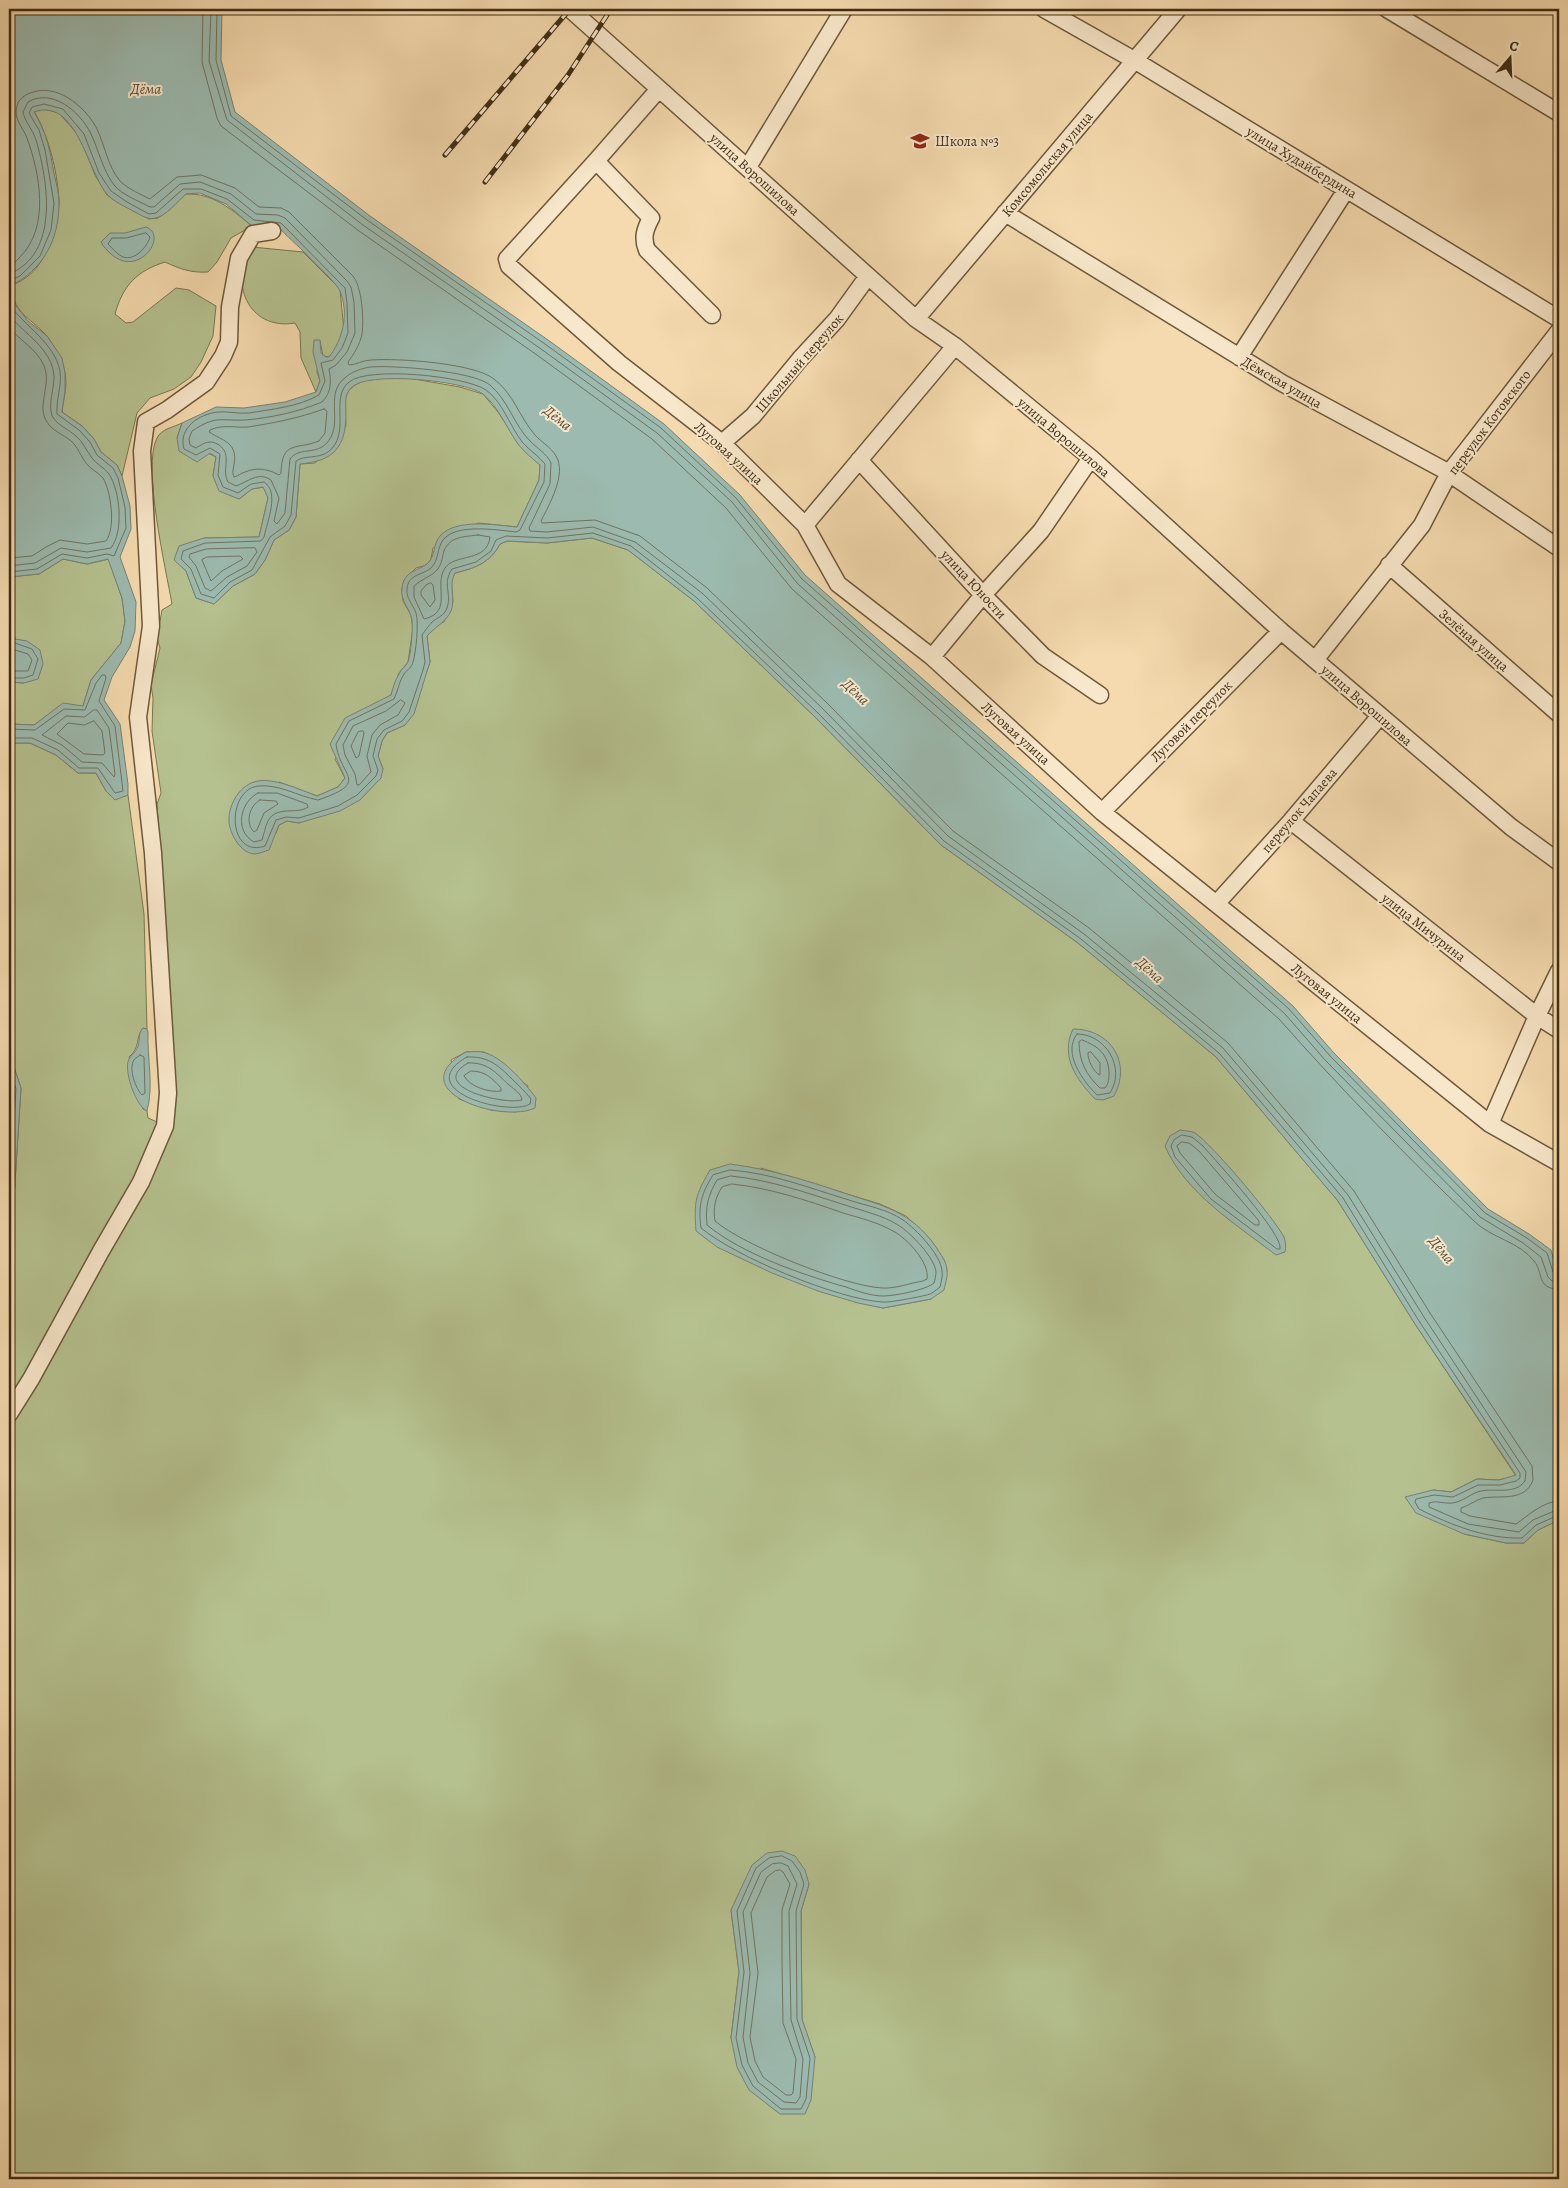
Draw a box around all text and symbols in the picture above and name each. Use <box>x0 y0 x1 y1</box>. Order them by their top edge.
north arrow <box>1486 32 1536 82</box>
text: С <box>1507 36 1522 57</box>
water label: Дёма <box>130 79 161 99</box>
street label: Комсомольская улица <box>998 107 1098 221</box>
street label: улица Худайбердина <box>1242 121 1361 203</box>
street label: улица Ворошилова <box>705 128 804 220</box>
school or university icon: Школа №3 <box>909 130 931 152</box>
place label: Школа №3 <box>935 132 999 151</box>
street label: Школьный переулок <box>751 310 848 417</box>
street label: Дёмская улица <box>1238 352 1326 413</box>
street label: переулок Котовского <box>1444 366 1535 479</box>
street label: улица Ворошилова <box>1013 392 1114 482</box>
water label: Дёма <box>539 400 576 435</box>
street label: Луговая улица <box>690 417 768 490</box>
street label: улица Юности <box>936 545 1011 623</box>
street label: Зелёная улица <box>1435 605 1513 676</box>
street label: улица Ворошилова <box>1316 660 1417 751</box>
water label: Дёма <box>837 673 874 710</box>
street label: Луговой переулок <box>1146 676 1236 766</box>
street label: Луговая улица <box>977 697 1055 770</box>
street label: переулок Чапаева <box>1257 763 1342 857</box>
street label: улица Мичурина <box>1377 888 1470 967</box>
water label: Дёма <box>1131 952 1168 988</box>
street label: Луговая улица <box>1287 959 1367 1028</box>
water label: Дёма <box>1424 1231 1459 1268</box>

